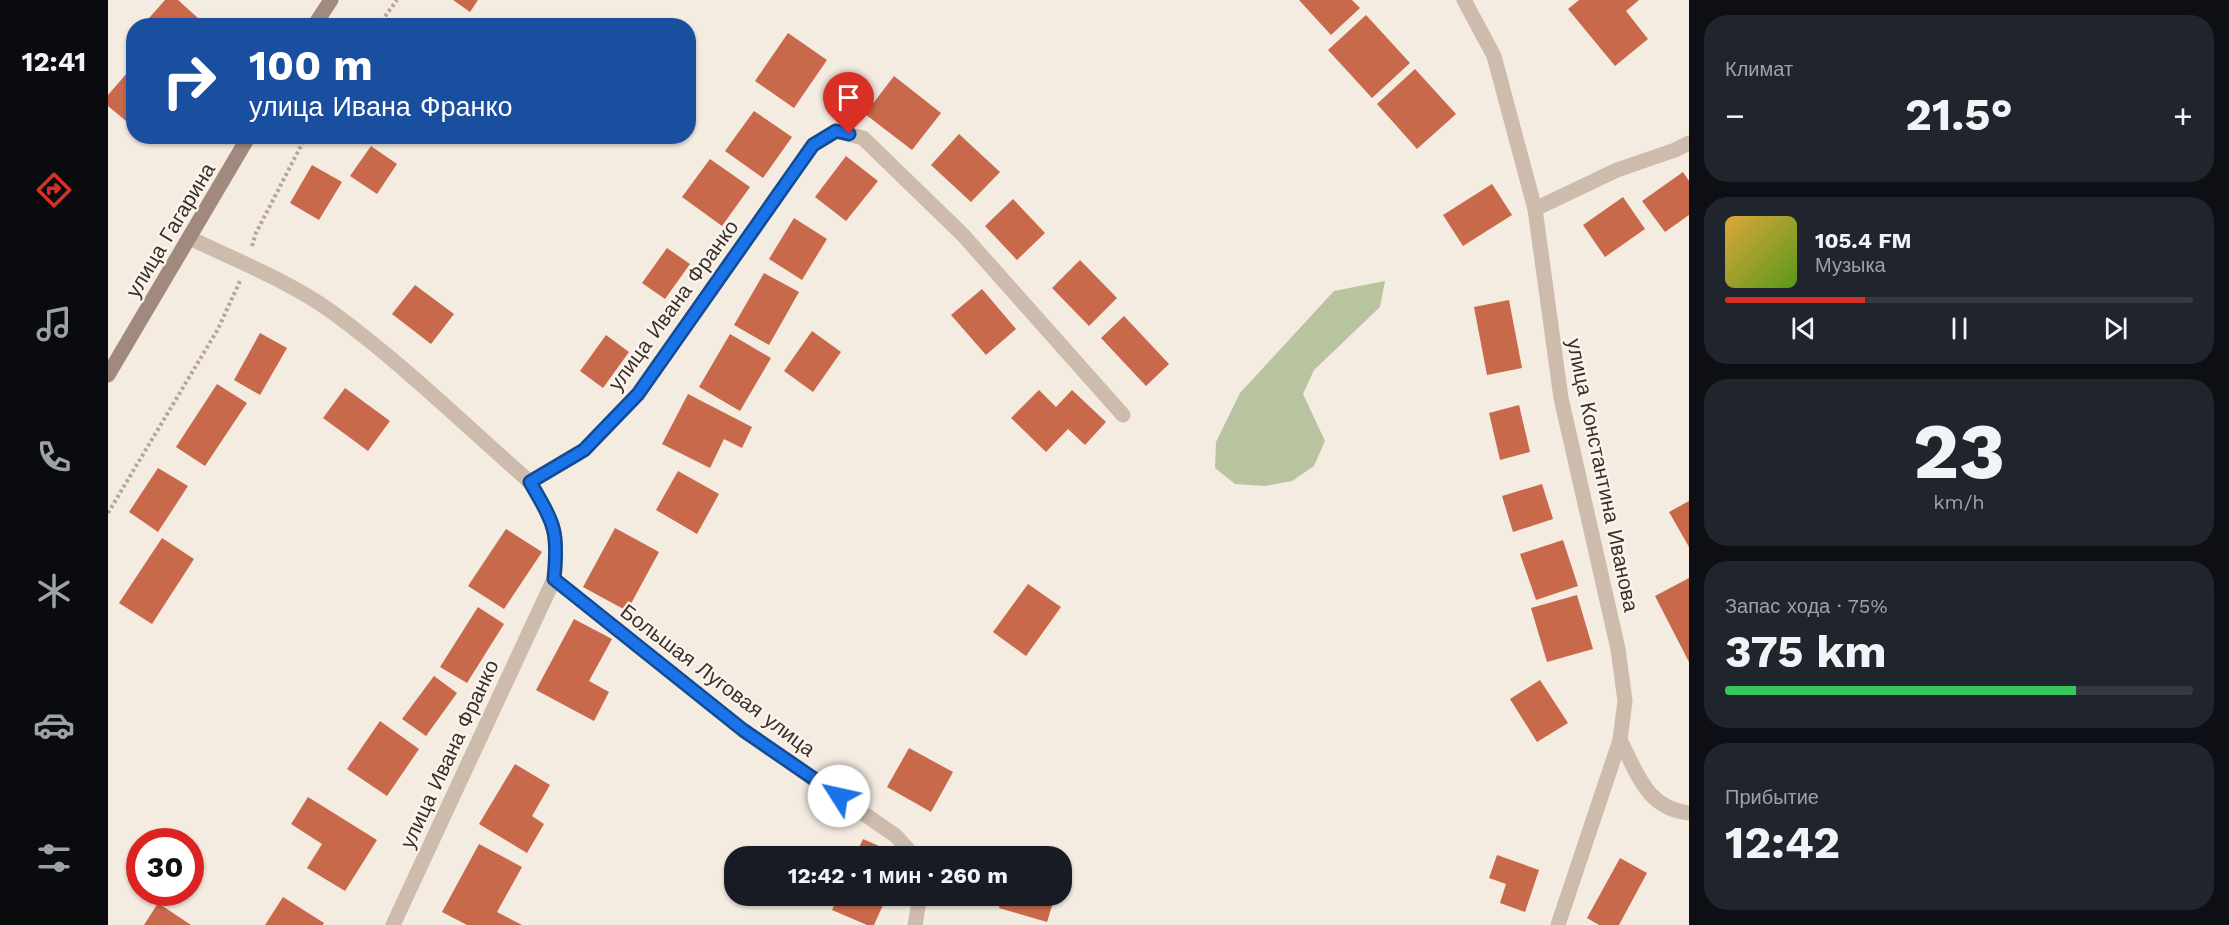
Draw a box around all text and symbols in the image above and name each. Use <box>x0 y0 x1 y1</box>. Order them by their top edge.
text: 100 m <box>249 41 373 90</box>
icon: right <box>150 42 228 120</box>
text: 12:41 <box>22 46 86 78</box>
text: Климат <box>1725 57 1793 81</box>
pin <box>823 72 874 134</box>
icon: arrive <box>832 81 865 114</box>
text: 21.5° <box>1905 88 2013 141</box>
text: улица Ивана Франко <box>249 91 513 123</box>
text: − <box>1725 96 1745 135</box>
text: + <box>2173 96 2193 135</box>
street label: улица Гагарина <box>120 158 220 302</box>
icon: directions <box>33 169 75 211</box>
street label: улица Ивана Франко <box>603 215 743 395</box>
text: 105.4 FM <box>1815 228 1912 253</box>
text: Музыка <box>1815 253 1886 277</box>
icon: music <box>33 303 75 345</box>
icon: previous <box>1787 312 1820 345</box>
icon: pause <box>1943 312 1976 345</box>
icon: next <box>2099 312 2132 345</box>
street label: улица Константина Иванова <box>1562 336 1644 614</box>
text: 23 <box>1913 405 2005 497</box>
icon: phone <box>33 436 75 478</box>
text: km/h <box>1933 490 1985 514</box>
icon: climate <box>33 570 75 612</box>
text: Запас хода · 75% <box>1725 594 1888 618</box>
street label: Большая Луговая улица <box>616 599 821 762</box>
text: 375 km <box>1725 625 1887 678</box>
street label: улица Ивана Франко <box>394 656 504 852</box>
icon: car <box>33 704 75 746</box>
position arrow <box>807 764 871 828</box>
text: Прибытие <box>1725 785 1819 809</box>
text: 12:42 <box>1725 816 1840 869</box>
speed limit sign: 30 <box>126 828 204 906</box>
icon: filters <box>33 837 75 879</box>
text: 12:42 · 1 мин · 260 m <box>788 863 1008 888</box>

